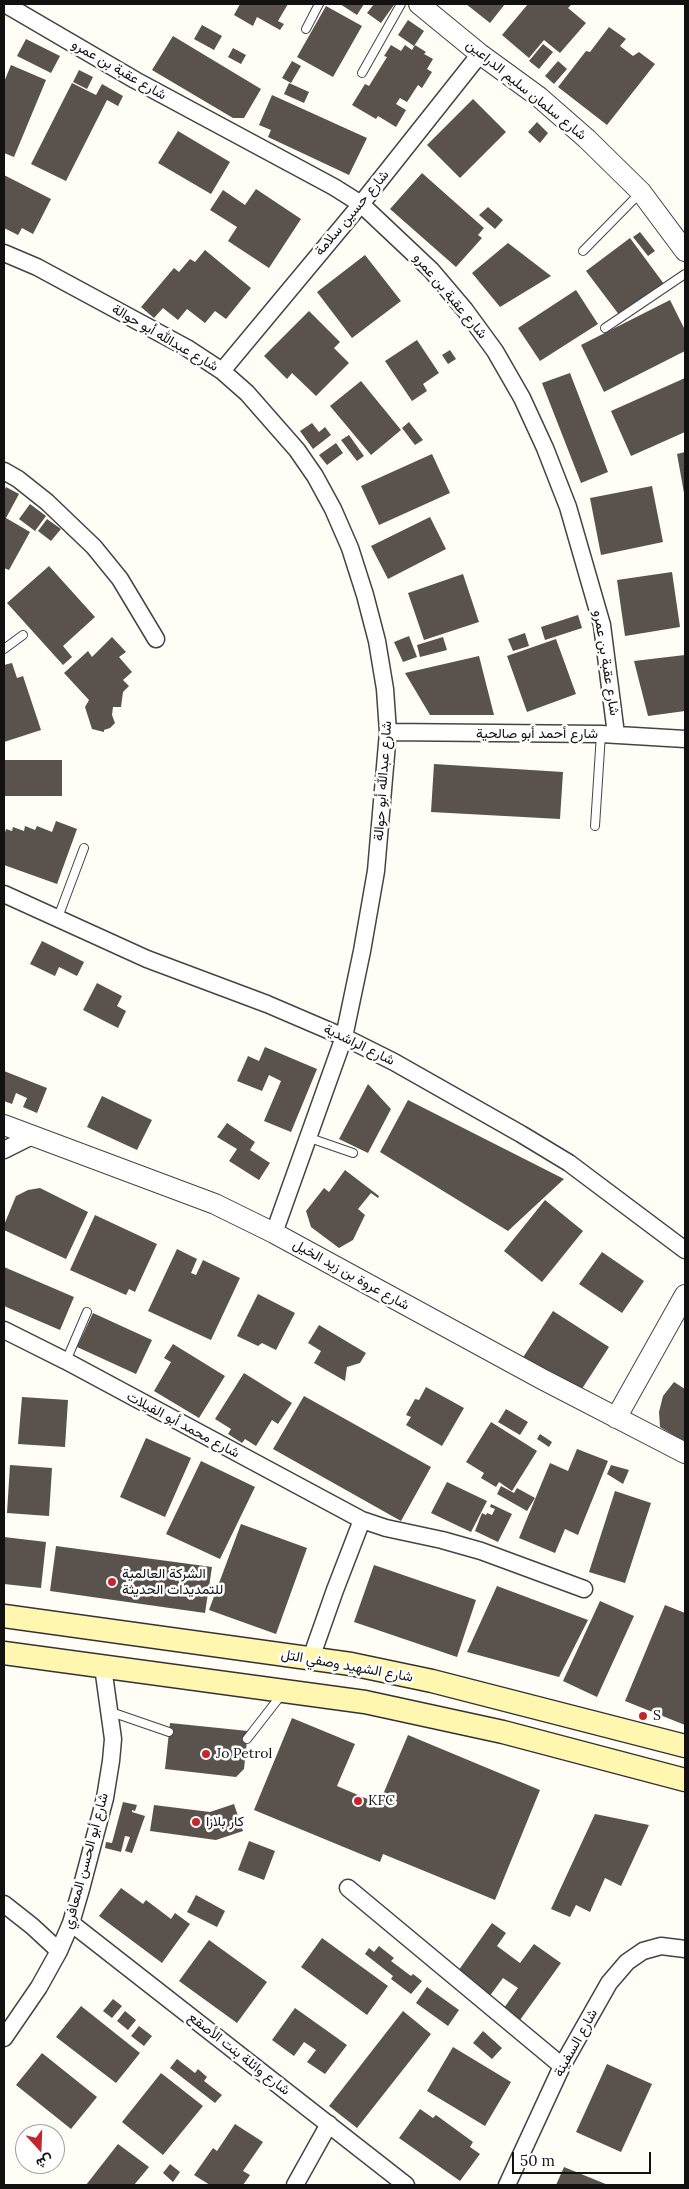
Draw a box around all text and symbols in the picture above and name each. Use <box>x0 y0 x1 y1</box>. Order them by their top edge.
street label: شارع عقبة بن عمرو <box>69 36 169 104</box>
street label: شارع سلمان سليم الدراعين <box>462 36 590 144</box>
street label: شارع حسين سلامة <box>311 167 393 259</box>
street label: شارع عقبة بن عمرو <box>409 250 491 342</box>
street label: شارع عبدالله أبو حوالة <box>109 301 221 375</box>
street label: شارع عقبة بن عمرو <box>589 609 623 717</box>
street label: شارع عبدالله أبو حوالة <box>370 720 396 842</box>
street label: شارع أحمد أبو صالحية <box>476 726 598 742</box>
street label: شارع الراشدية <box>321 1021 397 1069</box>
street label: شارع عروة بن زيد الخيل <box>290 1236 412 1314</box>
street label: شارع محمد أبو الفيلات <box>124 1388 242 1462</box>
place label: الشركة العالمية للتمديدات الحديثة <box>122 1566 223 1598</box>
marker: الشركة العالمية للتمديدات الحديثة <box>106 1576 118 1588</box>
street label: شارع الشهيد وصفي التل <box>280 1646 414 1686</box>
place label: S <box>653 1708 661 1724</box>
marker: S <box>637 1710 649 1722</box>
place label: Jo Petrol <box>216 1746 272 1762</box>
marker: Jo Petrol <box>200 1748 212 1760</box>
street label: شارع أبو الحسن المعافري <box>60 1791 112 1931</box>
place label: KFC <box>368 1793 395 1809</box>
marker: KFC <box>352 1795 364 1807</box>
place label: كار بلازا <box>206 1814 244 1830</box>
marker: كار بلازا <box>190 1816 202 1828</box>
street label: شارع السفينة <box>550 2006 602 2080</box>
street label: شارع وائلة بنت الأصقع <box>185 2009 293 2099</box>
north arrow <box>15 2124 65 2174</box>
scale bar <box>514 2142 653 2174</box>
text: ش <box>34 2151 56 2173</box>
text: 50 m <box>520 2151 555 2170</box>

